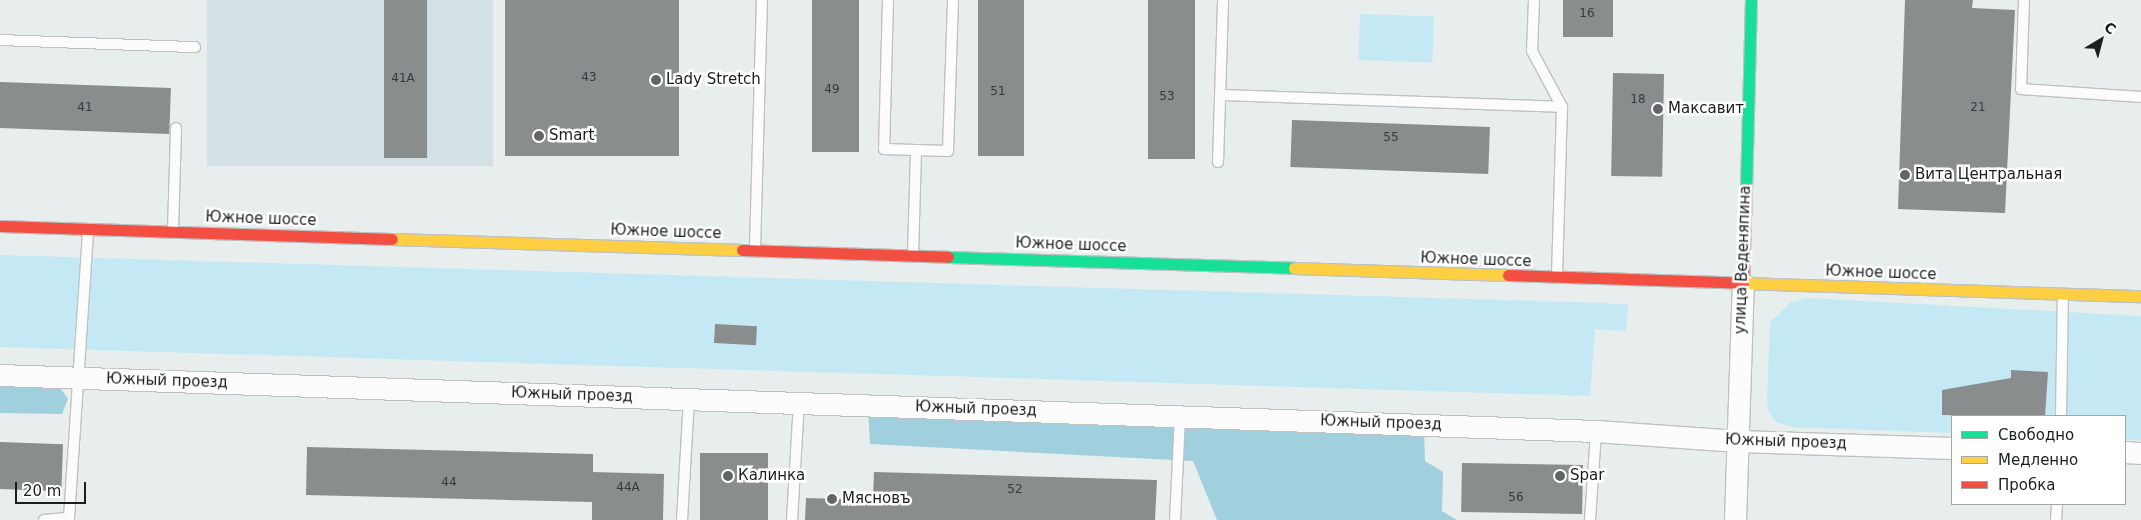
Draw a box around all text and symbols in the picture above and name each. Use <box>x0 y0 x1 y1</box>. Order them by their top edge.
house number: 16 <box>1579 7 1595 21</box>
north arrow <box>2076 15 2126 65</box>
text: С <box>2101 19 2119 38</box>
house number: 43 <box>581 71 597 85</box>
place label: Lady Stretch <box>666 71 761 89</box>
house number: 41А <box>391 72 415 86</box>
marker: Lady Stretch <box>650 74 662 86</box>
house number: 49 <box>824 83 840 97</box>
house number: 51 <box>990 85 1006 99</box>
house number: 53 <box>1159 90 1175 104</box>
house number: 18 <box>1630 93 1646 107</box>
place label: Максавит <box>1668 100 1744 118</box>
house number: 41 <box>77 101 93 115</box>
house number: 21 <box>1970 101 1986 115</box>
marker: Максавит <box>1652 103 1664 115</box>
place label: Smart <box>549 127 594 145</box>
marker: Smart <box>533 130 545 142</box>
house number: 55 <box>1383 131 1399 145</box>
place label: Вита Центральная <box>1915 166 2062 184</box>
marker: Вита Центральная <box>1899 169 1911 181</box>
street label: улица Веденяпина <box>1731 185 1755 335</box>
street label: Южное шоссе <box>205 208 317 230</box>
street label: Южное шоссе <box>610 221 722 243</box>
street label: Южное шоссе <box>1015 234 1127 256</box>
street label: Южное шоссе <box>1420 249 1532 271</box>
street label: Южное шоссе <box>1825 262 1937 284</box>
street label: Южный проезд <box>106 370 228 392</box>
street label: Южный проезд <box>511 384 633 406</box>
street label: Южный проезд <box>915 398 1037 420</box>
street label: Южный проезд <box>1320 412 1442 434</box>
legend <box>1951 415 2126 505</box>
text: Свободно <box>1998 426 2074 444</box>
street label: Южный проезд <box>1725 431 1847 453</box>
text: Медленно <box>1998 451 2078 469</box>
place label: Калинка <box>738 467 805 485</box>
place label: Spar <box>1570 467 1604 485</box>
marker: Калинка <box>722 470 734 482</box>
marker: Spar <box>1554 470 1566 482</box>
scale bar <box>18 472 89 504</box>
house number: 44 <box>441 476 457 490</box>
text: Пробка <box>1998 476 2055 494</box>
house number: 44А <box>616 481 640 495</box>
text: 20 m <box>23 482 61 500</box>
house number: 52 <box>1007 483 1023 497</box>
place label: Мясновъ <box>842 490 911 508</box>
house number: 56 <box>1508 491 1524 505</box>
marker: Мясновъ <box>826 493 838 505</box>

